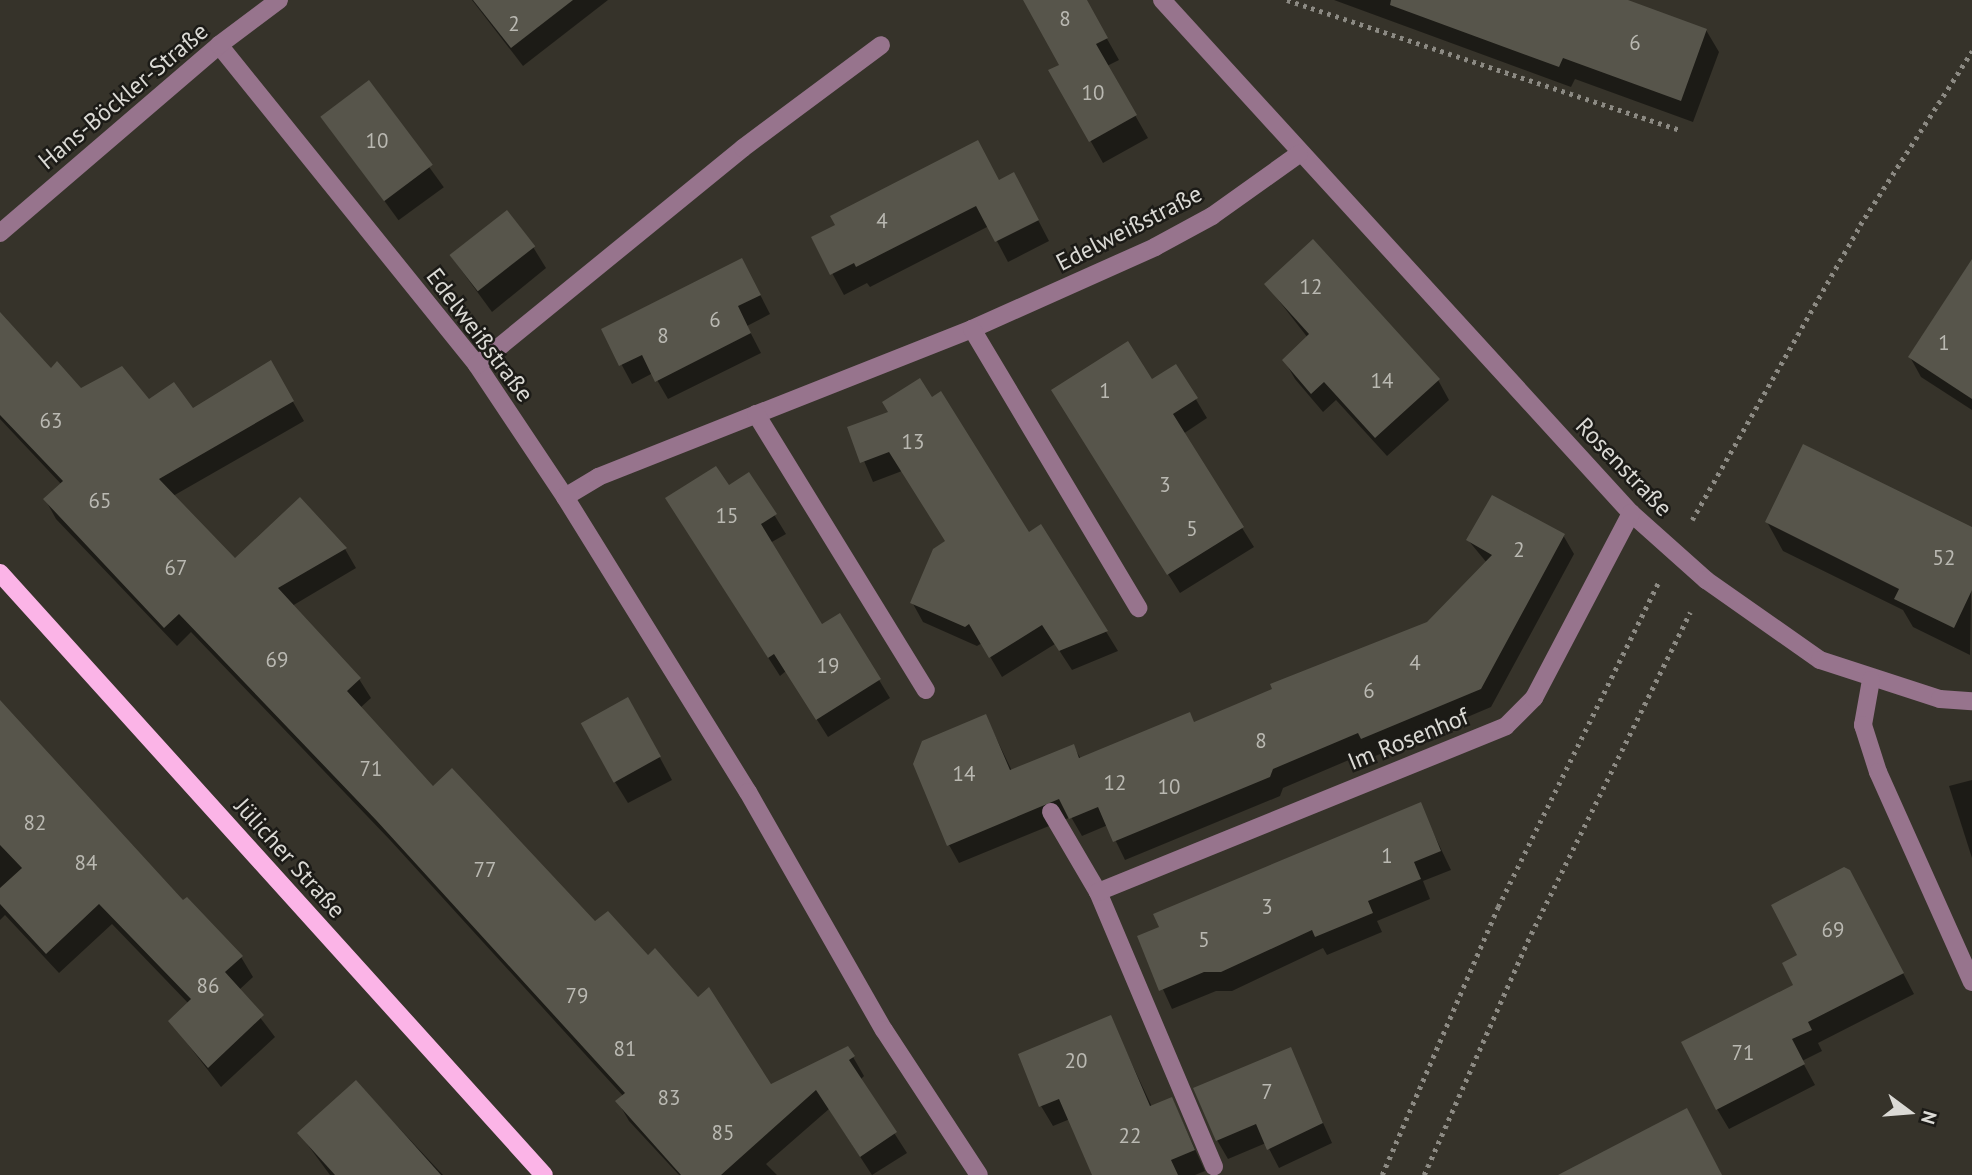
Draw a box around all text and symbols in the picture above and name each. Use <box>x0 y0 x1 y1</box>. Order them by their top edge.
house number: 8 <box>1059 6 1071 32</box>
house number: 2 <box>508 11 520 37</box>
street label: Hans-Böckler-Straße <box>32 17 214 175</box>
house number: 6 <box>1629 30 1641 56</box>
house number: 10 <box>1082 80 1104 106</box>
house number: 10 <box>366 128 388 154</box>
street label: Edelweißstraße <box>1051 179 1207 277</box>
house number: 4 <box>876 208 888 234</box>
street label: Edelweißstraße <box>420 262 540 408</box>
house number: 12 <box>1300 274 1322 300</box>
house number: 6 <box>709 307 721 333</box>
house number: 8 <box>657 323 669 349</box>
house number: 1 <box>1938 330 1950 356</box>
house number: 14 <box>1371 368 1393 394</box>
house number: 1 <box>1099 378 1111 404</box>
house number: 63 <box>40 408 62 434</box>
street label: Rosenstraße <box>1570 412 1678 522</box>
house number: 13 <box>902 429 924 455</box>
house number: 3 <box>1159 472 1171 498</box>
house number: 65 <box>89 488 111 514</box>
house number: 15 <box>716 503 738 529</box>
house number: 5 <box>1186 516 1198 542</box>
house number: 2 <box>1513 537 1525 563</box>
house number: 52 <box>1933 545 1955 571</box>
house number: 67 <box>165 555 187 581</box>
house number: 69 <box>266 647 288 673</box>
house number: 4 <box>1409 650 1421 676</box>
house number: 19 <box>817 653 839 679</box>
house number: 6 <box>1363 678 1375 704</box>
street label: Im Rosenhof <box>1343 702 1473 776</box>
house number: 8 <box>1255 728 1267 754</box>
house number: 71 <box>360 756 382 782</box>
house number: 14 <box>953 761 975 787</box>
house number: 12 <box>1104 770 1126 796</box>
house number: 10 <box>1158 774 1180 800</box>
street label: Jülicher Straße <box>229 792 351 924</box>
house number: 82 <box>24 810 46 836</box>
house number: 1 <box>1381 843 1393 869</box>
house number: 84 <box>75 850 97 876</box>
house number: 77 <box>474 857 496 883</box>
house number: 3 <box>1261 894 1273 920</box>
house number: 69 <box>1822 917 1844 943</box>
house number: 5 <box>1198 927 1210 953</box>
house number: 86 <box>197 973 219 999</box>
house number: 79 <box>566 983 588 1009</box>
house number: 81 <box>614 1036 636 1062</box>
house number: 71 <box>1732 1040 1754 1066</box>
house number: 20 <box>1065 1048 1087 1074</box>
north arrow <box>1874 1077 1944 1147</box>
house number: 7 <box>1261 1079 1273 1105</box>
house number: 83 <box>658 1085 680 1111</box>
text: N <box>1916 1108 1942 1127</box>
house number: 85 <box>712 1120 734 1146</box>
house number: 22 <box>1119 1123 1141 1149</box>

